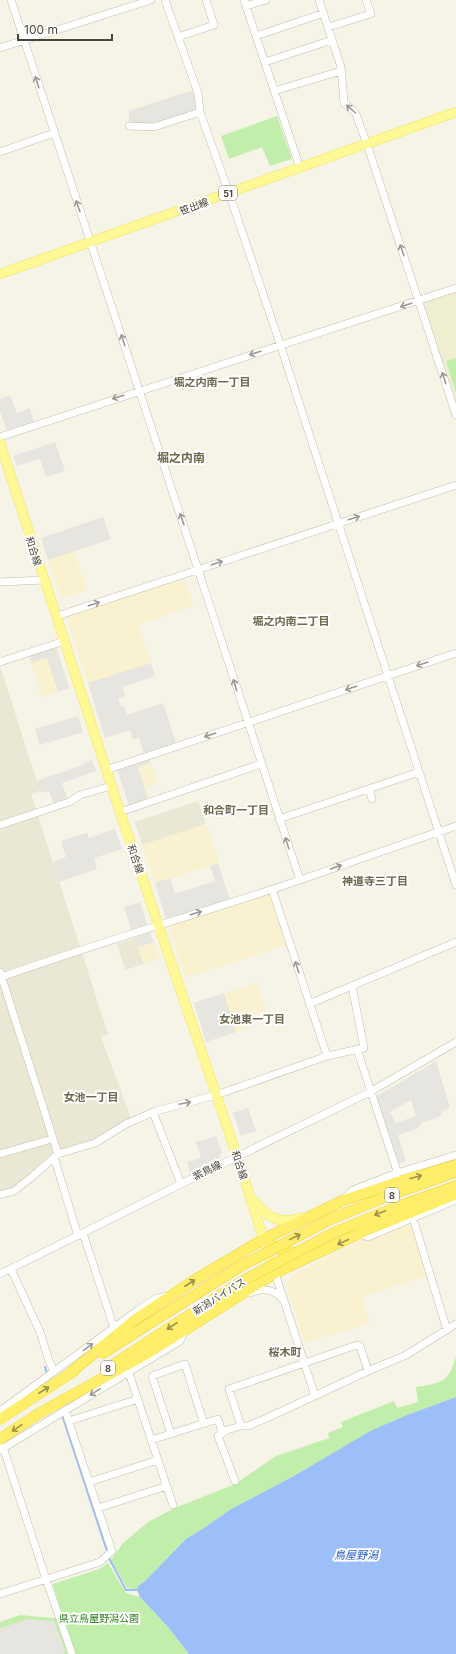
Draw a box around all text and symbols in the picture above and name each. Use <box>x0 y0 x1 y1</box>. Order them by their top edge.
scale bar <box>18 16 112 42</box>
text: 100 m <box>24 22 58 37</box>
one-way arrow <box>33 77 41 89</box>
one-way arrow <box>346 105 356 114</box>
road number: 51 <box>219 186 237 200</box>
street label: 笹出線 <box>178 195 210 217</box>
one-way arrow <box>74 200 82 212</box>
one-way arrow <box>398 244 405 257</box>
one-way arrow <box>400 301 412 309</box>
one-way arrow <box>118 335 126 347</box>
one-way arrow <box>250 349 262 357</box>
one-way arrow <box>440 372 447 385</box>
district label: 堀之内南一丁目 <box>174 375 251 389</box>
one-way arrow <box>113 394 125 402</box>
district label: 堀之内南 <box>157 450 205 465</box>
one-way arrow <box>177 513 185 525</box>
one-way arrow <box>347 514 360 521</box>
street label: 和合線 <box>24 535 44 567</box>
one-way arrow <box>211 559 224 566</box>
one-way arrow <box>87 599 99 607</box>
district label: 堀之内南二丁目 <box>253 614 330 628</box>
one-way arrow <box>417 661 429 669</box>
one-way arrow <box>231 679 238 692</box>
one-way arrow <box>345 685 358 692</box>
one-way arrow <box>203 732 216 739</box>
district label: 和合町一丁目 <box>203 803 269 817</box>
one-way arrow <box>283 837 290 850</box>
street label: 和合線 <box>125 843 147 875</box>
one-way arrow <box>330 863 342 871</box>
district label: 神道寺三丁目 <box>342 874 408 888</box>
one-way arrow <box>189 909 201 917</box>
one-way arrow <box>293 960 300 973</box>
district label: 女池東一丁目 <box>219 1012 285 1026</box>
district label: 女池一丁目 <box>64 1090 119 1104</box>
one-way arrow <box>178 1099 191 1107</box>
street label: 和合線 <box>230 1149 250 1181</box>
street label: 紫鳥線 <box>191 1158 223 1182</box>
one-way arrow <box>409 1172 422 1180</box>
road number: 8 <box>385 1188 399 1202</box>
one-way arrow <box>374 1210 386 1218</box>
one-way arrow <box>288 1233 300 1241</box>
one-way arrow <box>337 1239 349 1246</box>
street label: 新潟バイパス <box>190 1275 248 1317</box>
one-way arrow <box>184 1279 195 1288</box>
one-way arrow <box>167 1322 178 1330</box>
one-way arrow <box>83 1343 94 1351</box>
district label: 桜木町 <box>269 1345 302 1359</box>
road number: 8 <box>101 1361 115 1375</box>
one-way arrow <box>38 1386 49 1394</box>
one-way arrow <box>89 1388 101 1396</box>
one-way arrow <box>12 1424 23 1432</box>
water label: 鳥屋野潟 <box>334 1548 380 1562</box>
park label: 県立鳥屋野潟公園 <box>59 1612 139 1624</box>

